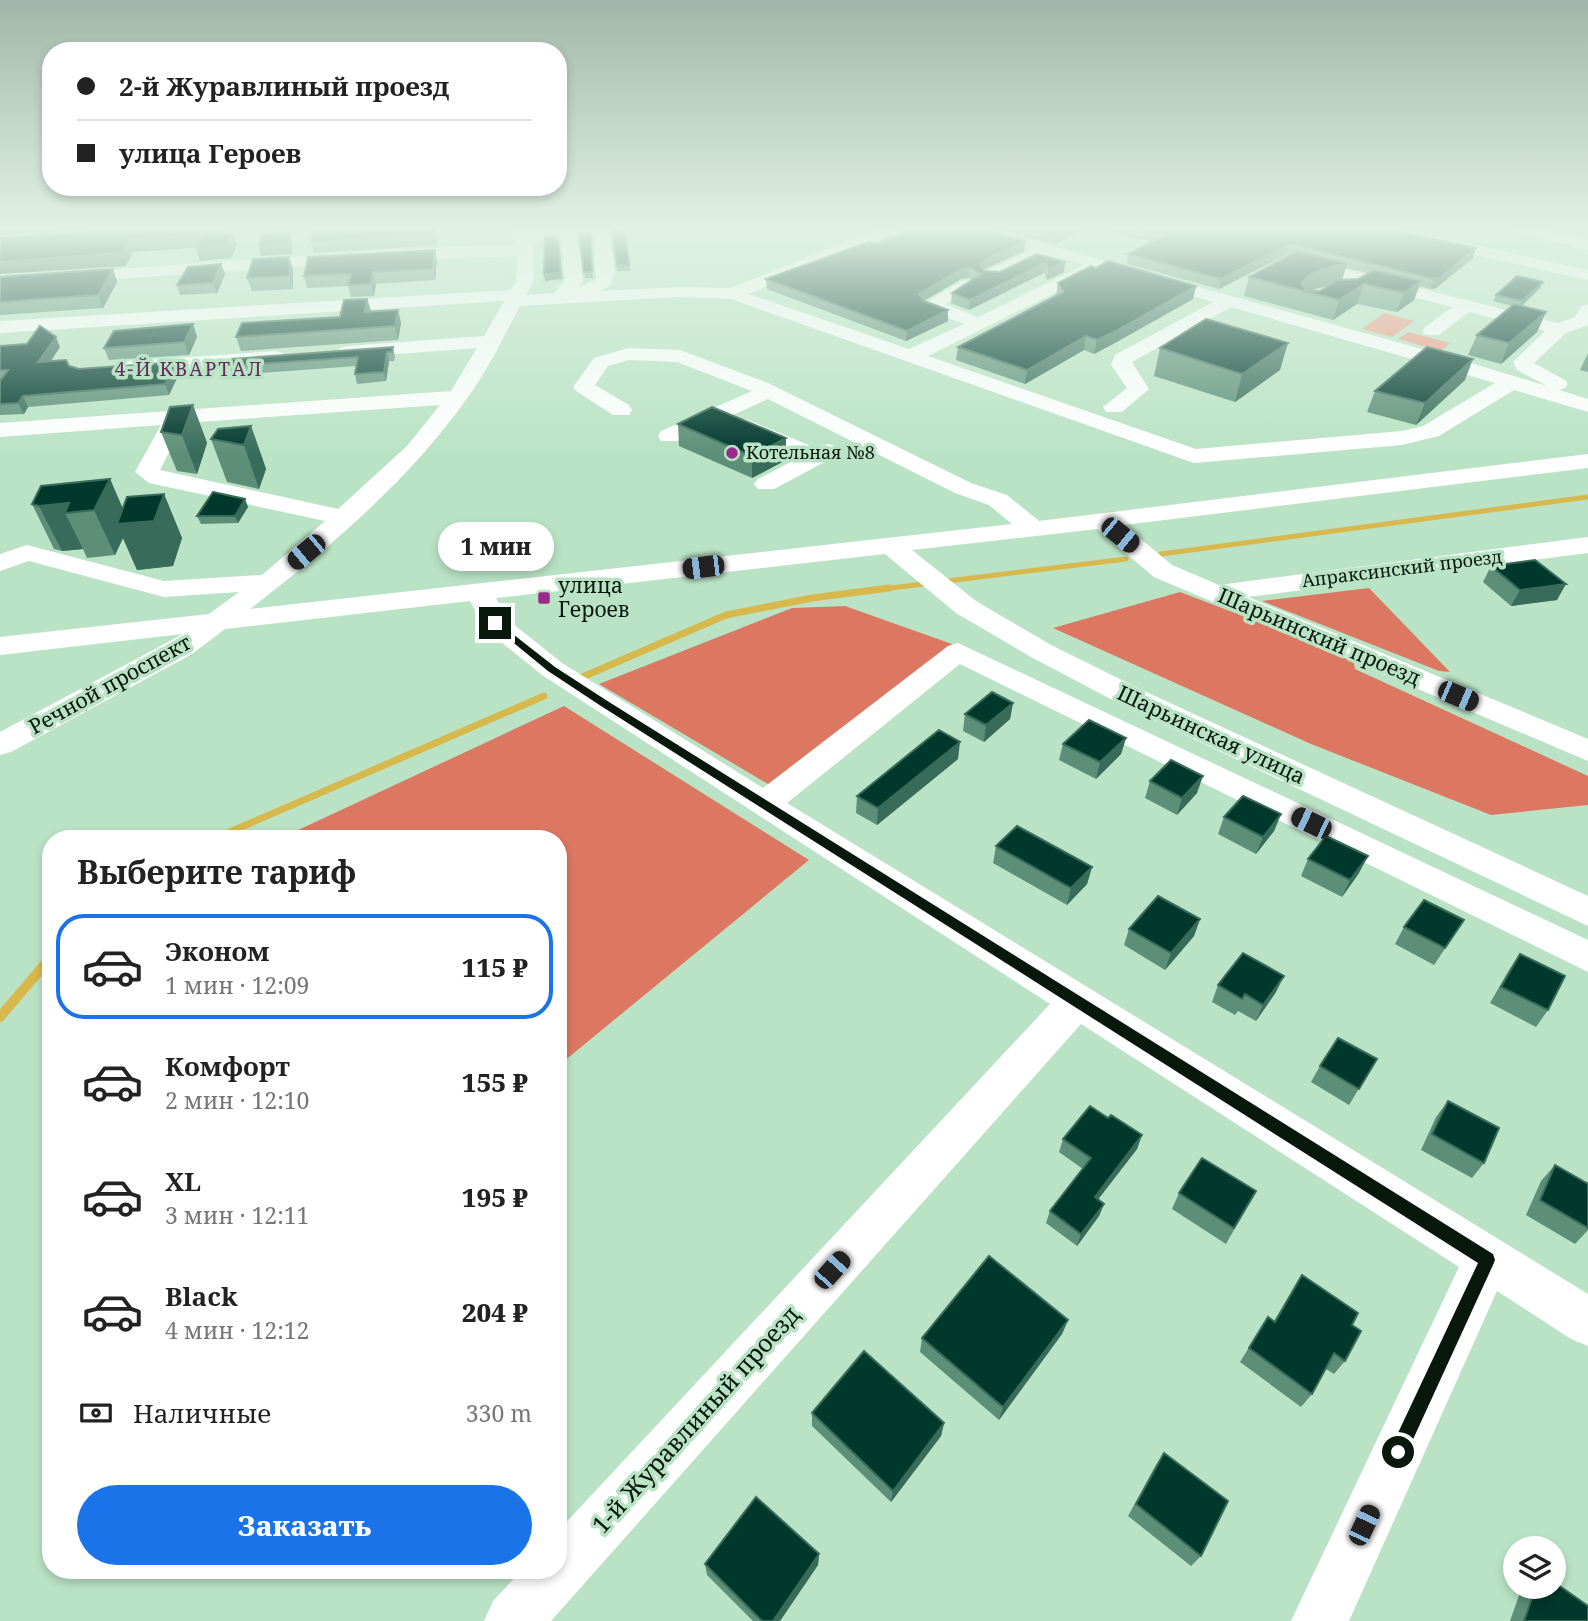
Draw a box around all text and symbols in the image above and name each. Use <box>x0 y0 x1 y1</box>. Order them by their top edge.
text: 2-й Журавлиный проезд <box>119 68 449 104</box>
text: улица Героев <box>119 135 301 171</box>
district label: 4-Й КВАРТАЛ <box>115 356 263 382</box>
place label: Котельная №8 <box>746 440 875 464</box>
marker: Котельная №8 <box>724 445 740 461</box>
car <box>1098 514 1143 556</box>
callout: 1 мин <box>437 522 553 570</box>
car <box>284 530 329 574</box>
text: 1 мин <box>461 530 531 562</box>
street label: Апраксинский проезд <box>1300 544 1503 592</box>
car <box>681 554 726 580</box>
place label: улица Героев <box>558 571 629 623</box>
street label: Шарьинский проезд <box>1214 581 1425 691</box>
marker: улица Героев <box>536 590 552 606</box>
route end <box>479 607 511 639</box>
street label: Речной проспект <box>23 628 196 740</box>
street label: Шарьинская улица <box>1113 678 1310 790</box>
car <box>1435 678 1482 714</box>
car <box>1288 804 1335 842</box>
text: Выберите тариф <box>77 850 356 893</box>
text: Эконом <box>165 933 269 969</box>
icon: car <box>81 935 144 998</box>
text: 115 ₽ <box>462 949 528 985</box>
text: 1 мин · 12:09 <box>165 969 309 1001</box>
text: Комфорт <box>165 1048 290 1084</box>
icon: car <box>81 1050 144 1113</box>
text: 155 ₽ <box>462 1064 528 1100</box>
text: 2 мин · 12:10 <box>165 1084 309 1116</box>
text: XL <box>165 1163 201 1199</box>
icon: car <box>81 1165 144 1228</box>
text: 195 ₽ <box>462 1179 528 1215</box>
text: 3 мин · 12:11 <box>165 1199 309 1231</box>
car <box>811 1247 854 1293</box>
text: Black <box>165 1278 238 1314</box>
icon: car <box>81 1280 144 1343</box>
text: 204 ₽ <box>462 1294 528 1330</box>
street label: 1-й Журавлиный проезд <box>584 1298 806 1540</box>
text: 4 мин · 12:12 <box>165 1314 309 1346</box>
icon: cash <box>77 1394 115 1432</box>
text: Наличные <box>133 1395 271 1431</box>
text: 330 m <box>466 1397 532 1429</box>
route start <box>1382 1436 1414 1468</box>
button: Заказать <box>77 1485 532 1565</box>
car <box>1346 1502 1383 1548</box>
map controls <box>1503 1536 1566 1599</box>
button: layers <box>1503 1536 1566 1599</box>

